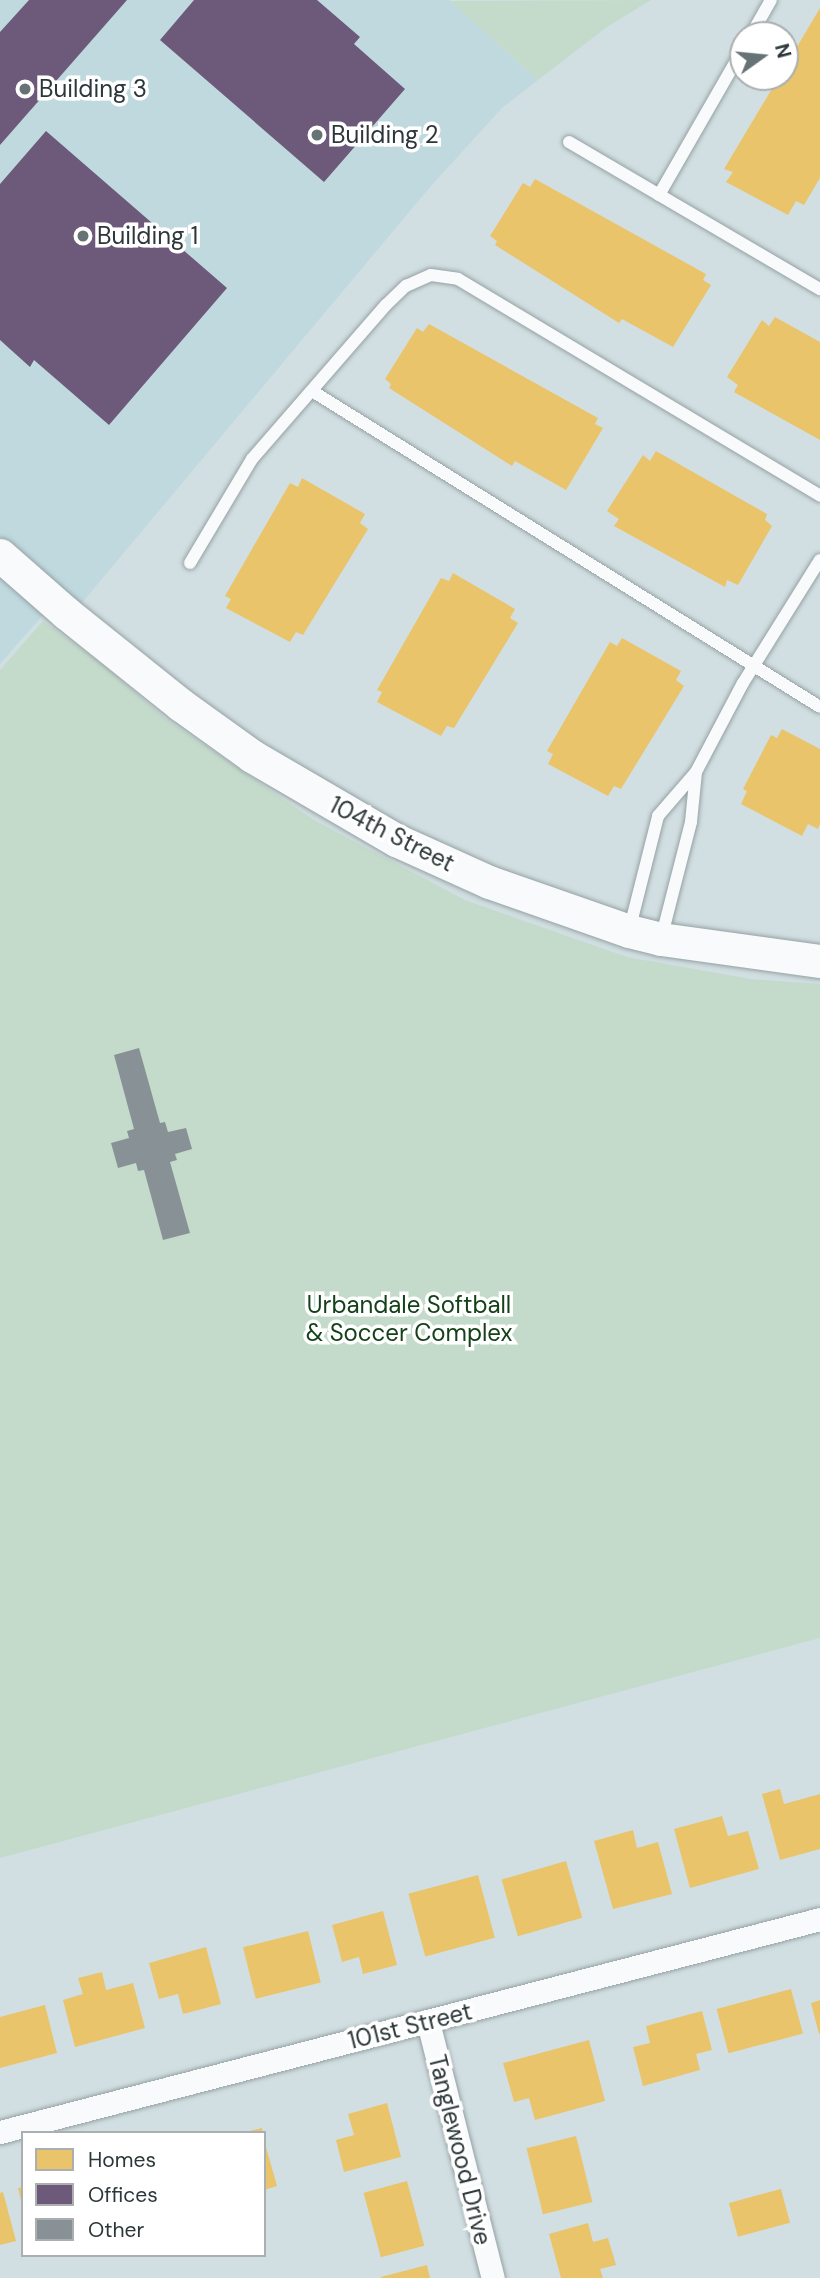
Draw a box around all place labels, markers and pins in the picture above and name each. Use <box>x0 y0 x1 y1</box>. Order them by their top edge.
place label: Building 3 <box>39 75 147 103</box>
marker: Building 3 <box>17 81 33 97</box>
place label: Building 2 <box>331 121 439 149</box>
marker: Building 2 <box>309 127 325 143</box>
place label: Building 1 <box>97 222 198 250</box>
marker: Building 1 <box>75 228 91 244</box>

